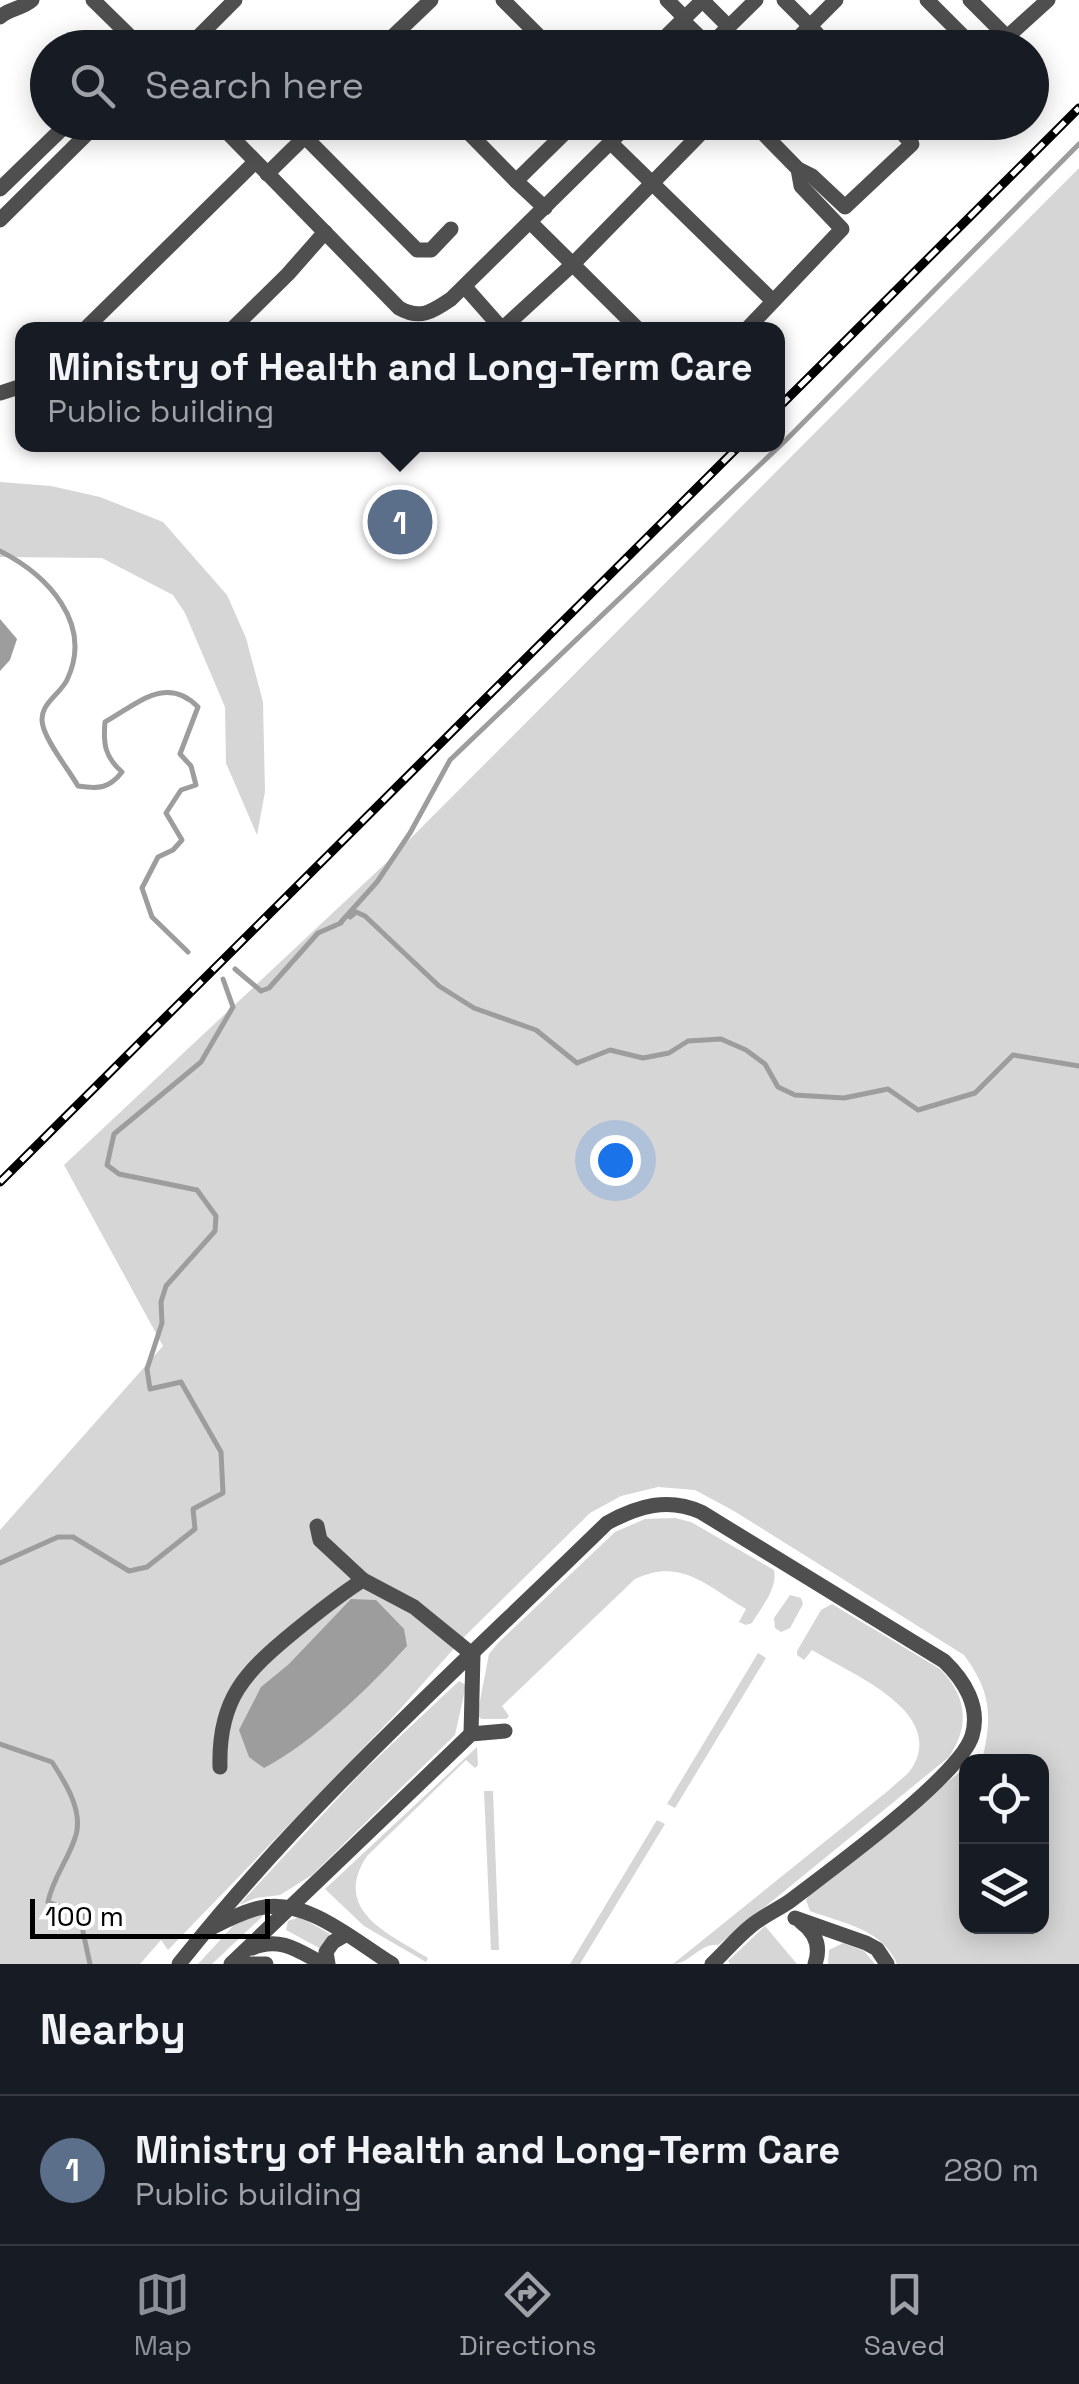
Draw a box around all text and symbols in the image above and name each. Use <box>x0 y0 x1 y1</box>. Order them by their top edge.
search box <box>30 30 1049 140</box>
icon: search <box>65 58 120 113</box>
text: Search here <box>145 61 364 109</box>
popup <box>15 322 785 452</box>
text: Ministry of Health and Long-Term Care <box>47 343 753 391</box>
text: Public building <box>47 391 274 431</box>
pin: 1 <box>368 484 432 560</box>
your location <box>590 1135 641 1186</box>
map controls <box>959 1754 1049 1934</box>
button: locate <box>959 1754 1049 1844</box>
button: layers <box>959 1844 1049 1934</box>
scale bar <box>30 1894 270 1938</box>
text: 100 m <box>45 1898 124 1934</box>
text: Nearby <box>40 2003 186 2056</box>
text: Ministry of Health and Long-Term Care <box>135 2126 840 2174</box>
text: 1 <box>65 2150 80 2190</box>
text: 280 m <box>944 2150 1039 2190</box>
text: Public building <box>135 2174 362 2214</box>
tab: Map <box>134 2267 192 2363</box>
tab: Directions <box>459 2267 596 2363</box>
tab: Saved <box>864 2267 945 2363</box>

